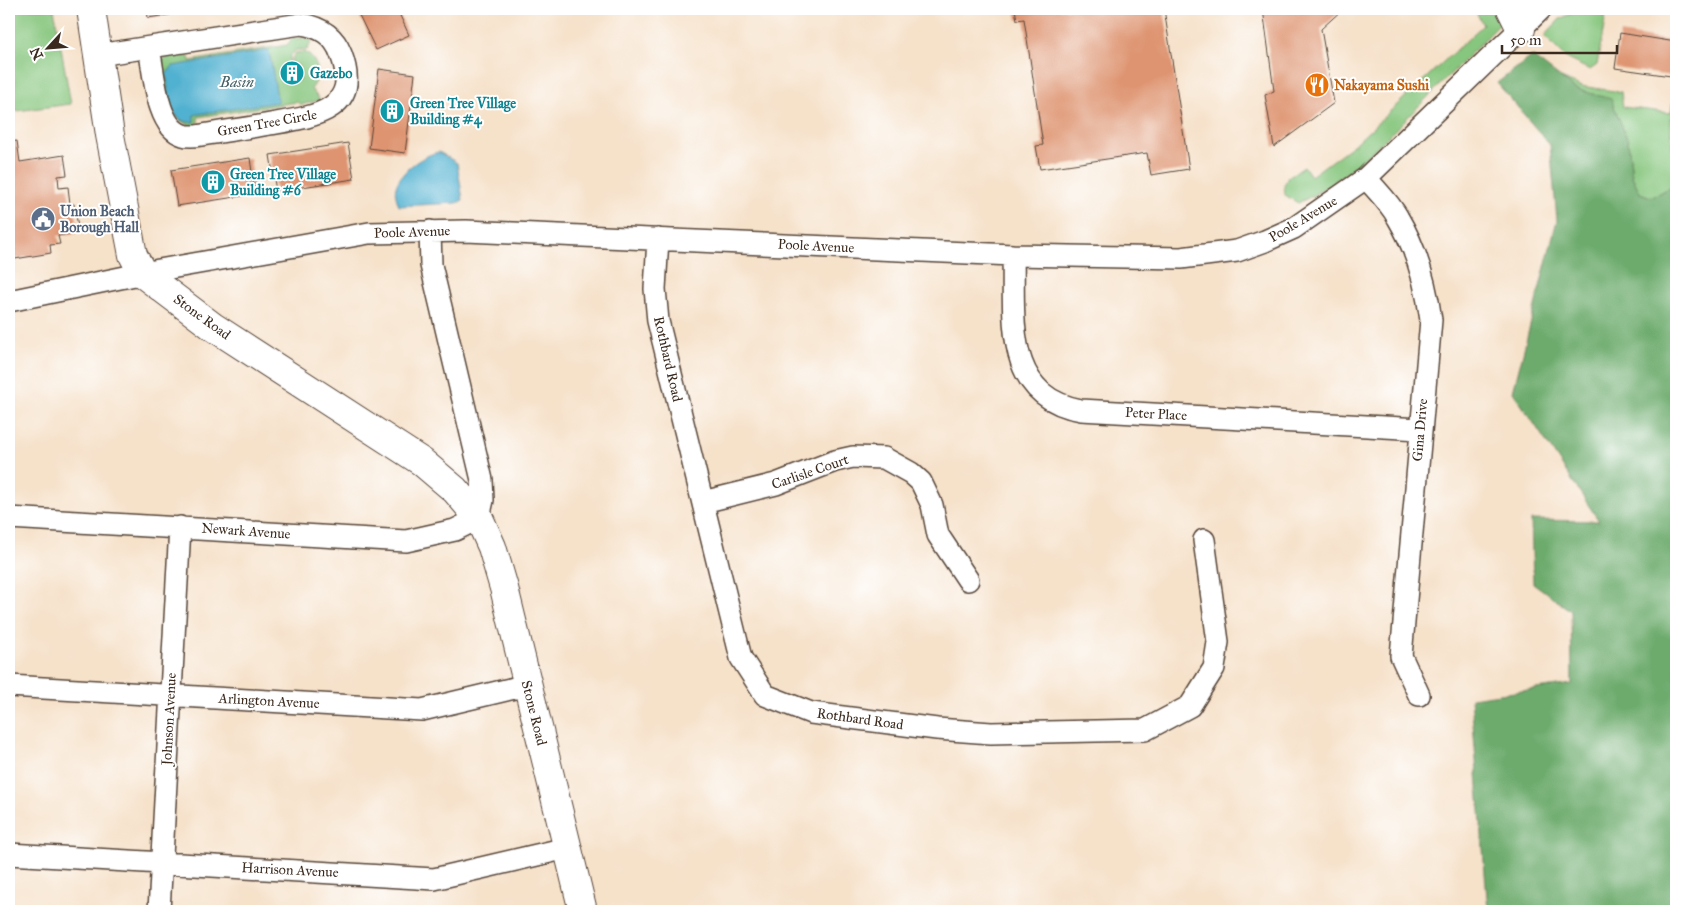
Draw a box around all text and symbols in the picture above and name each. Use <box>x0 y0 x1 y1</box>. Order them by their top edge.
north arrow <box>22 22 72 72</box>
scale bar <box>1502 22 1618 54</box>
text: 50 m <box>1510 31 1542 49</box>
text: N <box>26 44 47 63</box>
building icon: Gazebo <box>279 60 305 86</box>
place label: Gazebo <box>310 65 352 82</box>
restaurant icon: Nakayama Sushi <box>1304 72 1330 98</box>
water label: Basin <box>219 73 254 91</box>
place label: Nakayama Sushi <box>1334 77 1429 95</box>
place label: Green Tree Village Building #4 <box>410 95 516 129</box>
building icon: Green Tree Village Building #4 <box>379 98 405 124</box>
street label: Green Tree Circle <box>216 106 318 140</box>
place label: Green Tree Village Building #6 <box>230 166 336 200</box>
building icon: Green Tree Village Building #6 <box>200 169 226 195</box>
street label: Poole Avenue <box>1266 192 1340 246</box>
place label: Union Beach Borough Hall <box>60 203 140 237</box>
public building icon: Union Beach Borough Hall <box>30 206 56 232</box>
street label: Poole Avenue <box>373 222 451 242</box>
street label: Poole Avenue <box>777 236 855 257</box>
street label: Stone Road <box>170 291 234 343</box>
street label: Rothbard Road <box>650 315 686 403</box>
street label: Gina Drive <box>1409 398 1431 462</box>
street label: Peter Place <box>1125 404 1188 424</box>
street label: Carlisle Court <box>769 451 851 493</box>
street label: Newark Avenue <box>201 519 291 543</box>
street label: Johnson Avenue <box>158 672 181 768</box>
street label: Stone Road <box>518 679 550 747</box>
street label: Arlington Avenue <box>217 690 320 712</box>
street label: Rothbard Road <box>816 705 904 733</box>
street label: Harrison Avenue <box>241 859 339 881</box>

